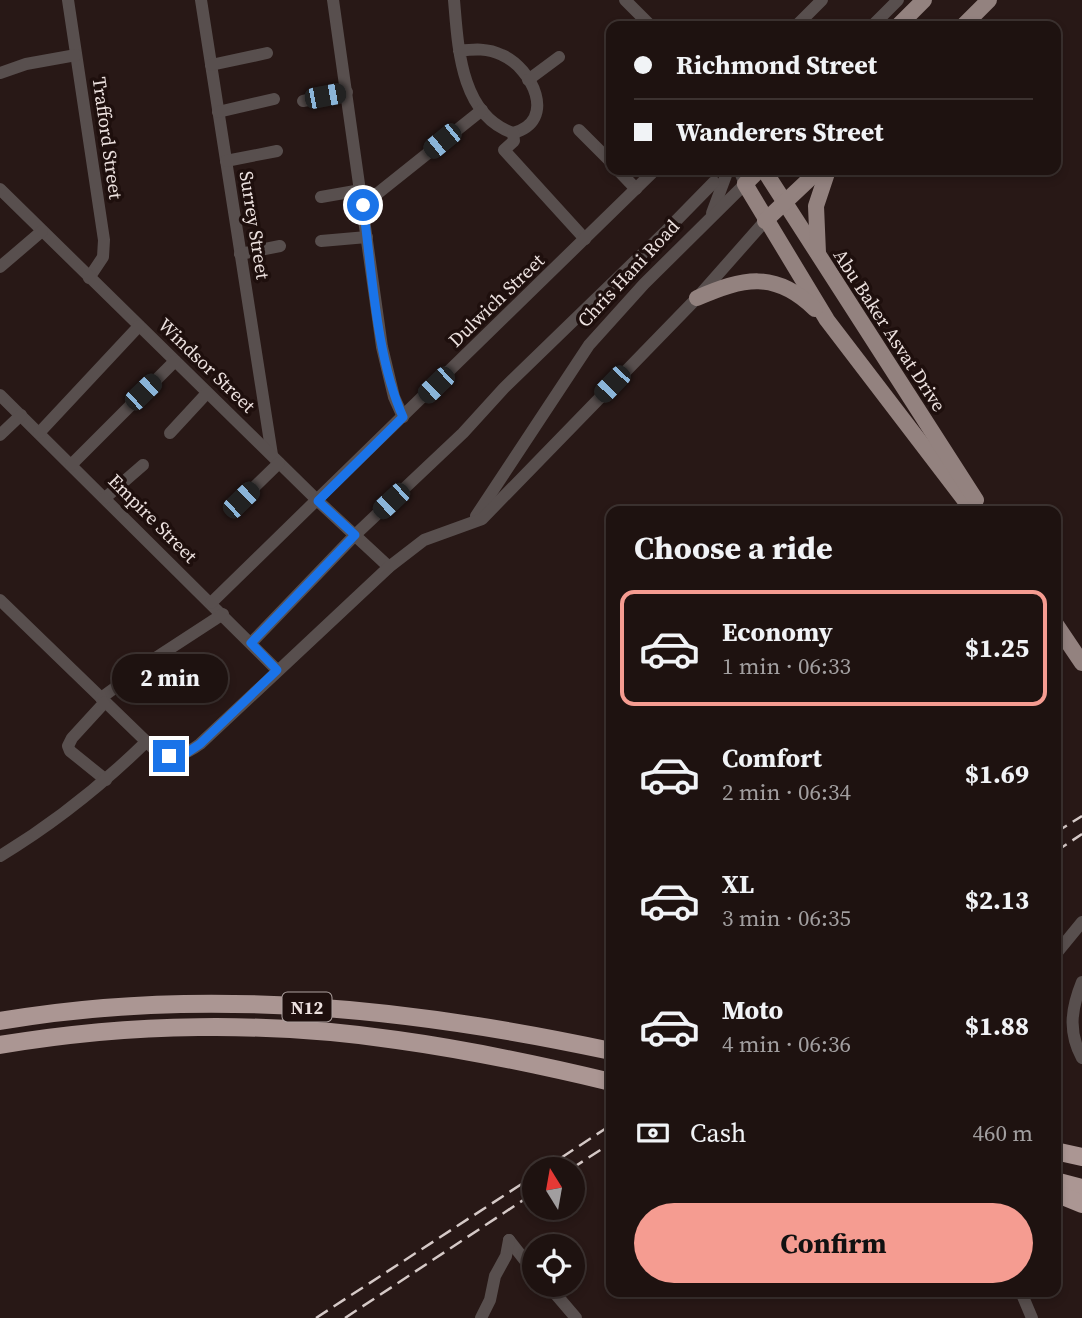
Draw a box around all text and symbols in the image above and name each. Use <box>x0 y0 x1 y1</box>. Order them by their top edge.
text: Richmond Street <box>676 47 877 83</box>
street label: Trafford Street <box>87 75 130 202</box>
car <box>303 82 348 110</box>
text: Wanderers Street <box>676 114 884 150</box>
car <box>420 120 465 162</box>
street label: Surrey Street <box>234 169 277 282</box>
route start <box>347 189 379 221</box>
street label: Chris Hani Road <box>571 213 685 333</box>
street label: Abu Baker Asvat Drive <box>828 244 952 416</box>
street label: Dulwich Street <box>442 247 550 353</box>
street label: Windsor Street <box>153 312 262 419</box>
car <box>590 362 635 406</box>
car <box>414 363 459 407</box>
car <box>121 370 166 414</box>
street label: Empire Street <box>103 468 204 569</box>
car <box>219 478 264 522</box>
car <box>369 479 414 523</box>
text: Choose a ride <box>634 526 833 570</box>
text: Economy <box>722 614 833 650</box>
icon: car <box>638 617 701 680</box>
text: $1.25 <box>965 630 1029 666</box>
text: 1 min · 06:33 <box>722 650 851 682</box>
callout: 2 min <box>111 654 227 704</box>
text: 2 min <box>140 662 200 694</box>
route end <box>153 740 185 772</box>
text: Comfort <box>722 740 822 776</box>
icon: car <box>638 743 701 806</box>
text: $1.69 <box>965 756 1029 792</box>
text: 2 min · 06:34 <box>722 776 851 808</box>
text: XL <box>722 866 754 902</box>
icon: car <box>638 869 701 932</box>
text: $2.13 <box>965 882 1029 918</box>
text: 3 min · 06:35 <box>722 902 851 934</box>
road number: N12 <box>282 992 332 1022</box>
text: Moto <box>722 992 783 1028</box>
icon: car <box>638 995 701 1058</box>
text: $1.88 <box>965 1008 1029 1044</box>
text: 4 min · 06:36 <box>722 1028 851 1060</box>
icon: cash <box>634 1114 672 1152</box>
text: Cash <box>690 1115 746 1151</box>
text: 460 m <box>972 1117 1033 1149</box>
north arrow <box>522 1157 584 1220</box>
map controls <box>522 1157 585 1297</box>
button: Confirm <box>634 1203 1033 1283</box>
button: locate <box>522 1234 585 1297</box>

